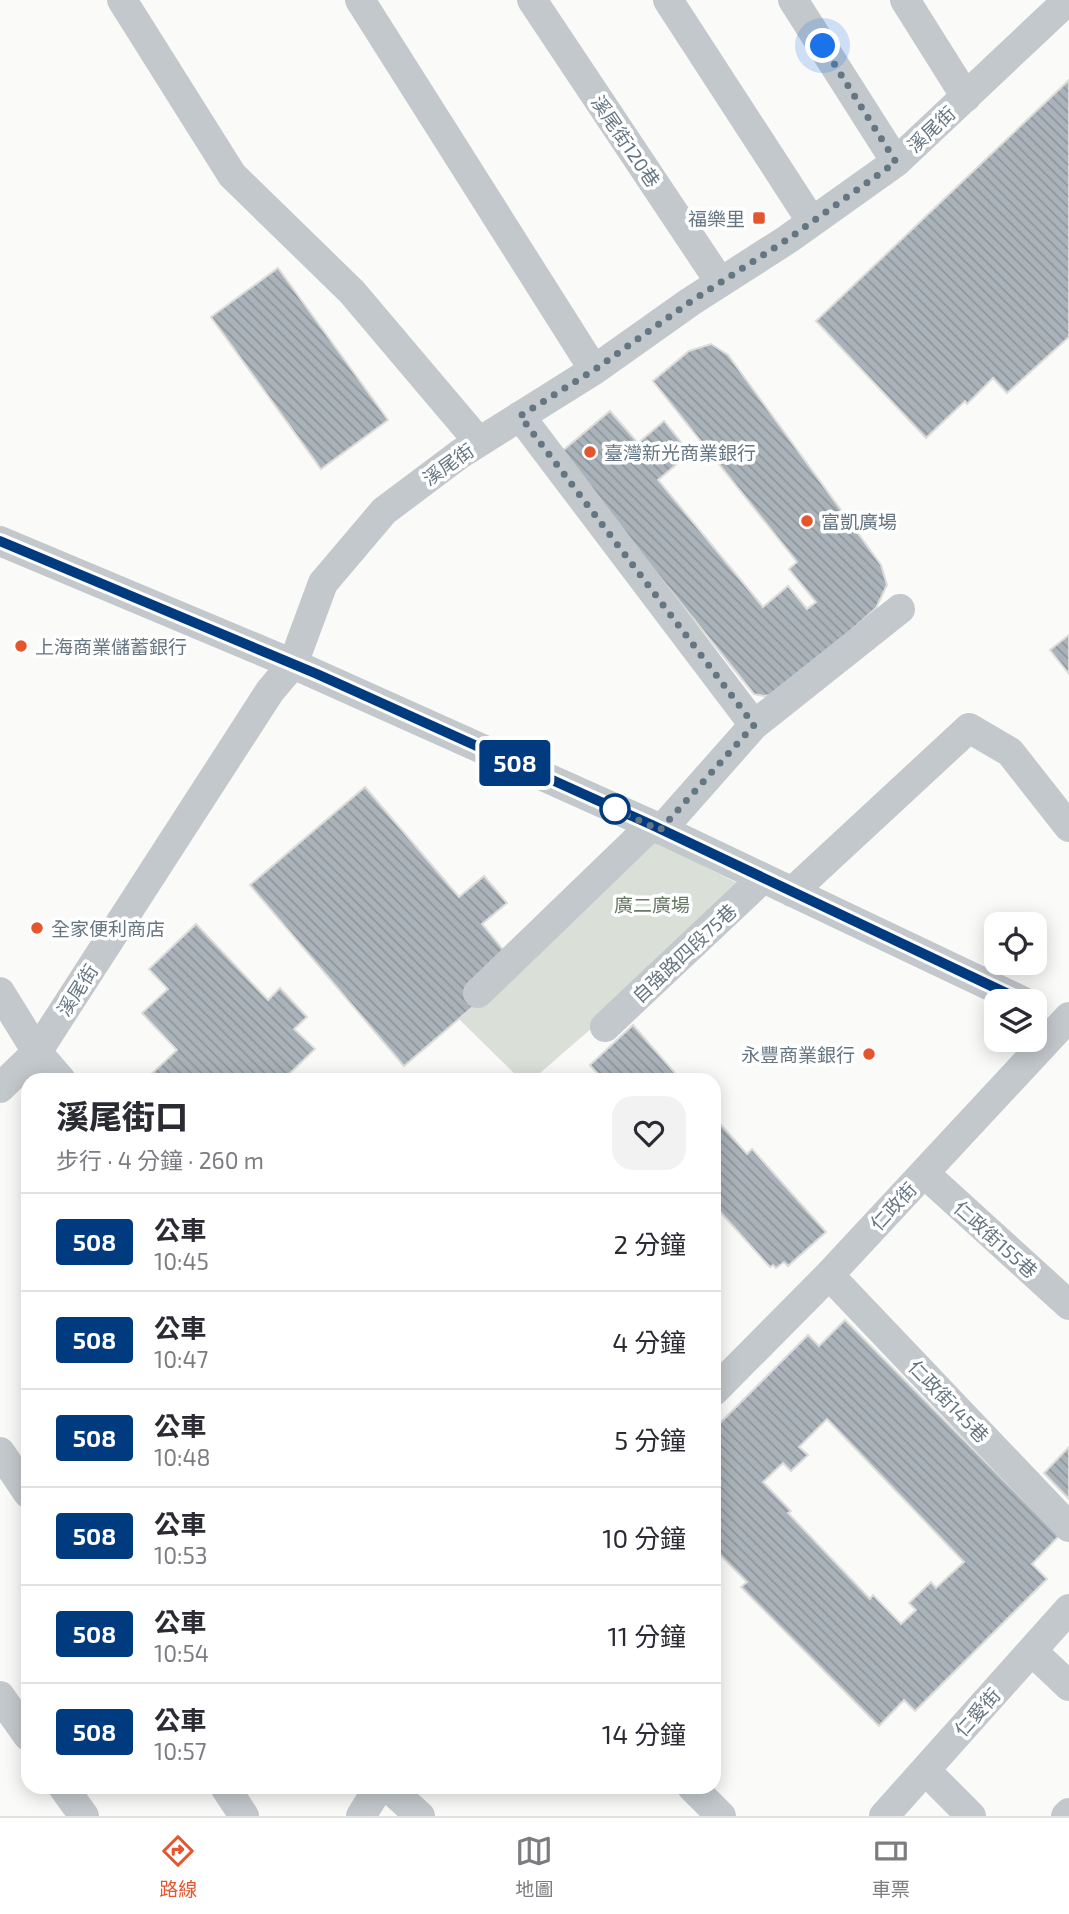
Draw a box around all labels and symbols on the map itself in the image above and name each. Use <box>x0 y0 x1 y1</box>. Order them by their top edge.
your location <box>805 28 840 63</box>
street label: 溪尾街120巷 <box>587 91 665 191</box>
street label: 溪尾街 <box>902 101 960 157</box>
place label: 福樂里 <box>688 207 745 230</box>
marker: 福樂里 <box>751 210 767 226</box>
street label: 溪尾街 <box>418 438 478 490</box>
place label: 臺灣新光商業銀行 <box>604 441 756 464</box>
marker: 臺灣新光商業銀行 <box>582 444 598 460</box>
place label: 富凱廣場 <box>821 510 897 533</box>
marker: 富凱廣場 <box>799 513 815 529</box>
place label: 上海商業儲蓄銀行 <box>35 635 187 658</box>
marker: 上海商業儲蓄銀行 <box>13 638 29 654</box>
line badge: 508 <box>475 740 555 786</box>
unlabelled marker <box>600 794 630 824</box>
park label: 廣二廣場 <box>614 893 690 916</box>
street label: 自強路四段75巷 <box>627 899 741 1007</box>
place label: 全家便利商店 <box>51 917 165 940</box>
marker: 全家便利商店 <box>29 920 45 936</box>
street label: 溪尾街 <box>52 960 102 1020</box>
place label: 永豐商業銀行 <box>741 1043 855 1066</box>
marker: 永豐商業銀行 <box>861 1046 877 1062</box>
street label: 仁政街 <box>865 1177 921 1235</box>
street label: 仁政街155巷 <box>950 1196 1042 1282</box>
street label: 仁政街145巷 <box>904 1355 994 1447</box>
street label: 仁愛街 <box>949 1683 1005 1741</box>

